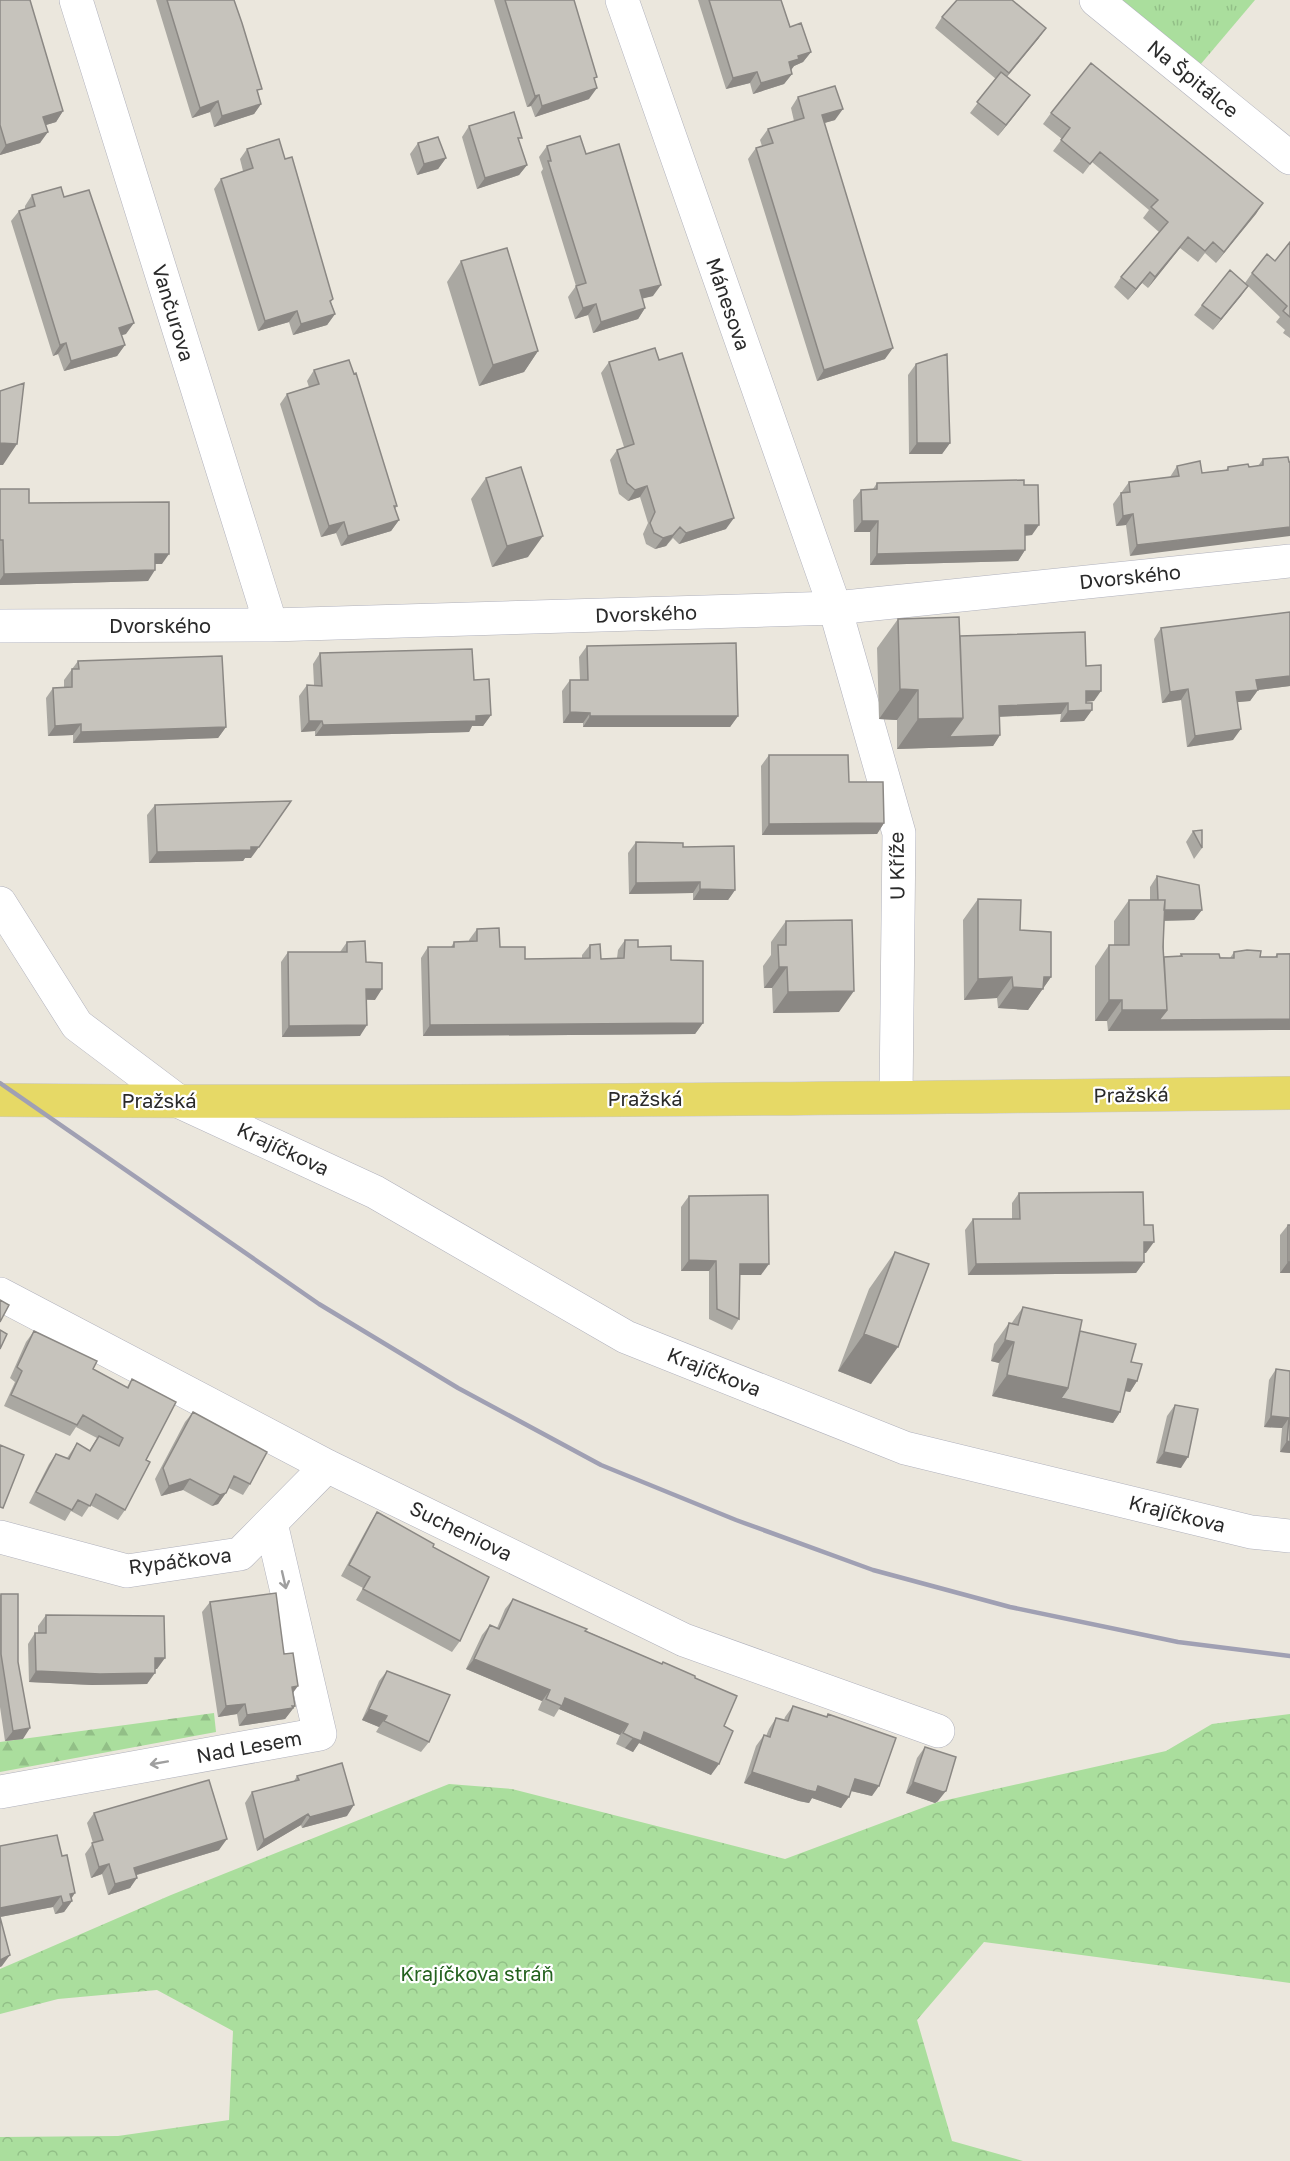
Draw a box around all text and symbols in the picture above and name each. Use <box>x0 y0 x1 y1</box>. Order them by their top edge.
street label: Na Špitálce <box>1143 34 1244 122</box>
street label: Mánesova <box>702 254 756 353</box>
street label: Vančurova <box>148 261 200 364</box>
street label: Dvorského <box>1078 559 1182 593</box>
street label: Dvorského <box>595 599 697 627</box>
street label: Dvorského <box>109 613 211 637</box>
street label: U Kříže <box>883 832 909 900</box>
street label: Pražská <box>1093 1081 1169 1107</box>
street label: Pražská <box>607 1086 683 1110</box>
street label: Pražská <box>121 1088 197 1112</box>
street label: Krajíčkova <box>234 1116 333 1180</box>
street label: Krajíčkova <box>664 1341 765 1401</box>
street label: Krajíčkova <box>1126 1489 1228 1537</box>
street label: Sucheniova <box>406 1495 517 1565</box>
street label: Rypáčkova <box>127 1542 233 1578</box>
one-way arrow <box>279 1570 290 1589</box>
street label: Nad Lesem <box>194 1725 303 1767</box>
one-way arrow <box>150 1758 170 1769</box>
park label: Krajíčkova stráň <box>400 1961 554 1985</box>

